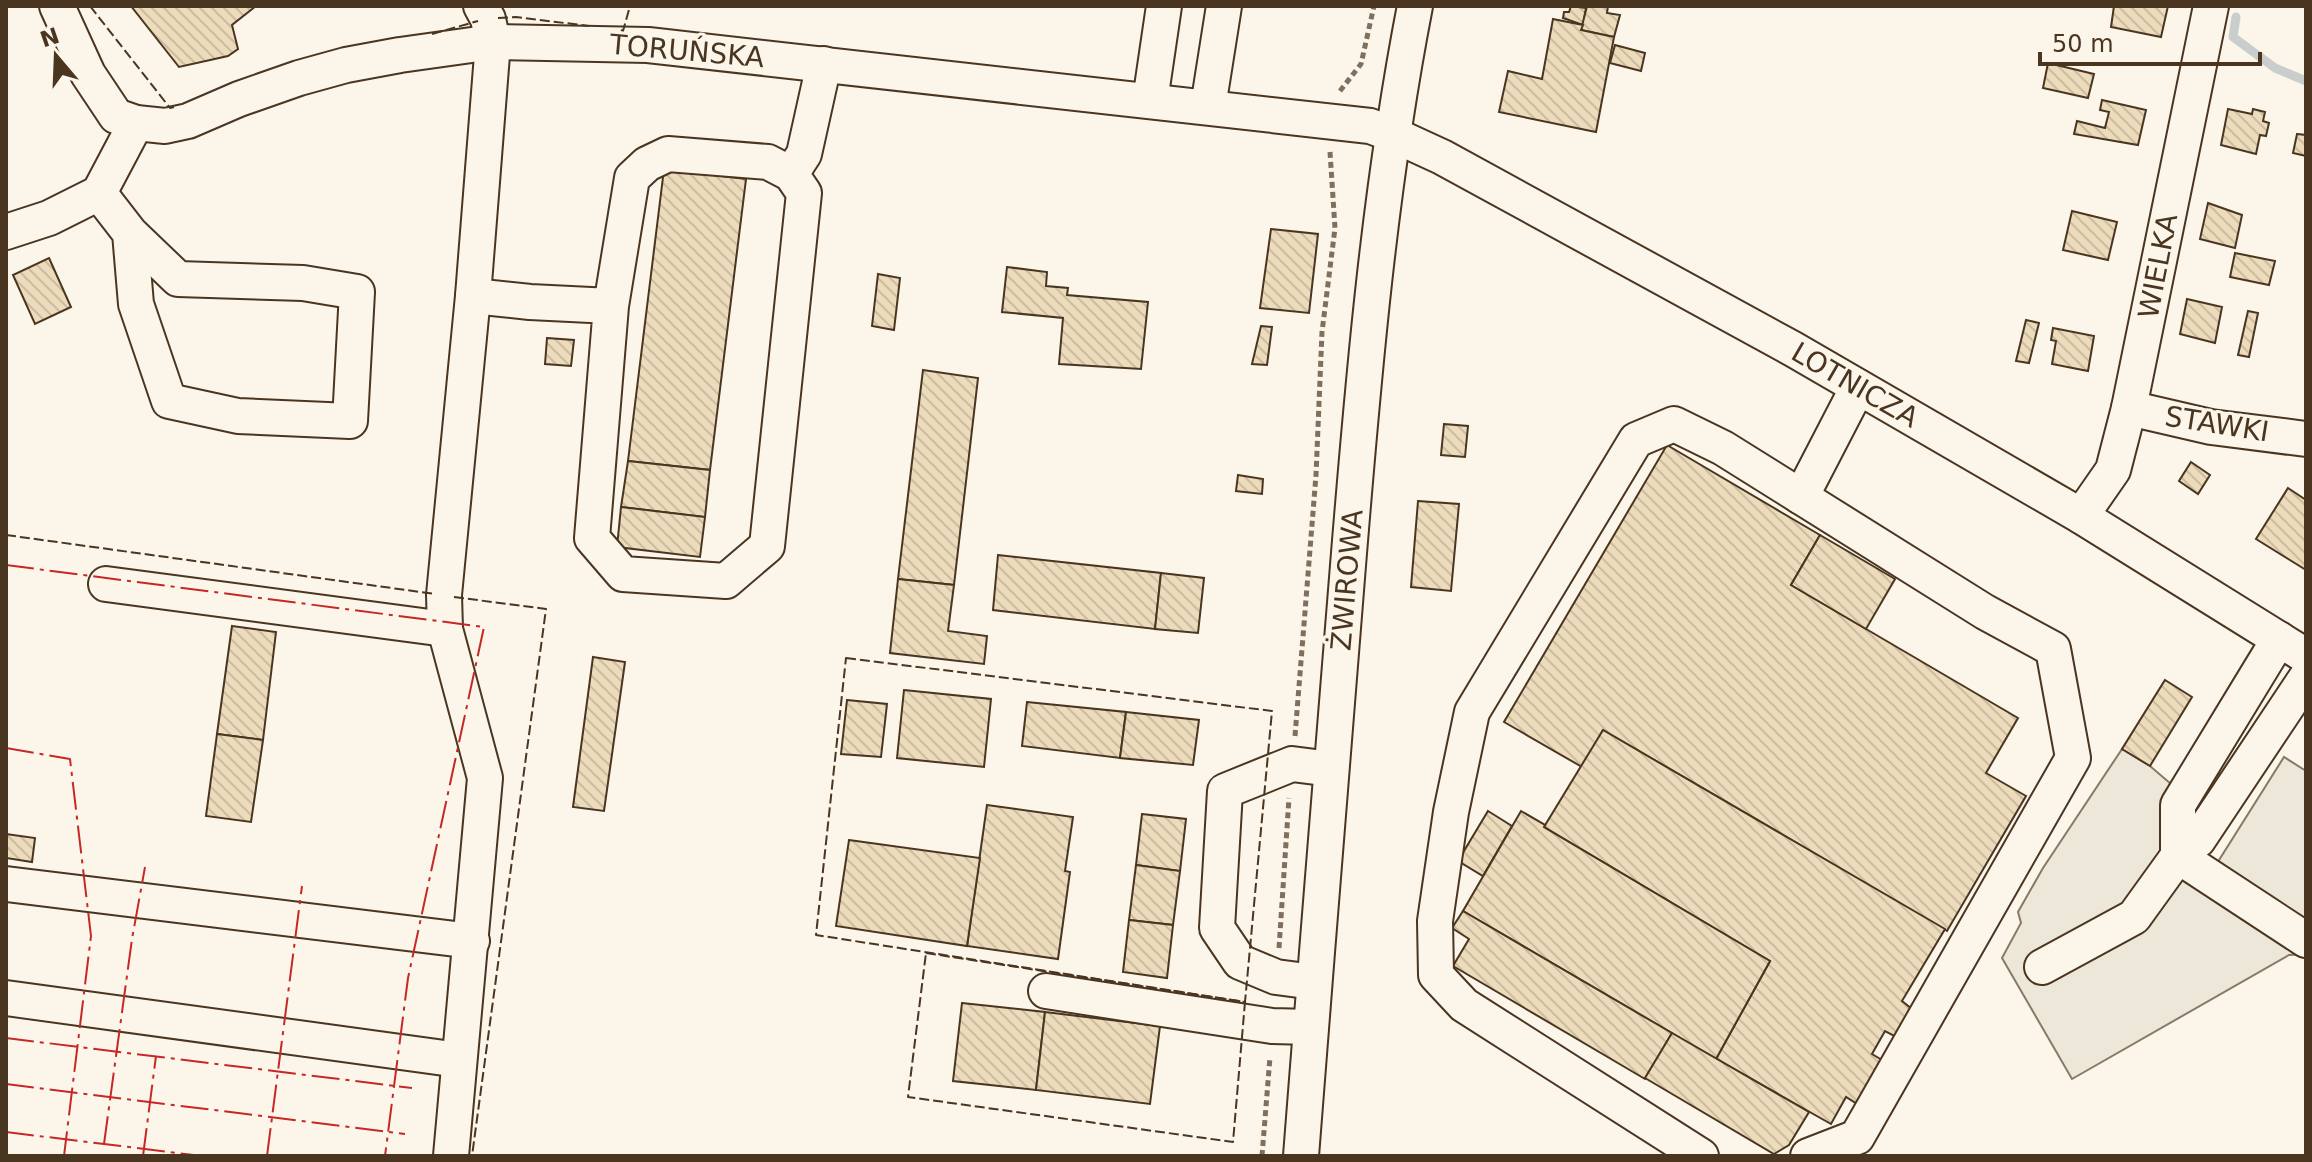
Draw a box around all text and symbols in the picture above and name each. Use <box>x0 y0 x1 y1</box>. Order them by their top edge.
north arrow <box>16 16 96 96</box>
scale bar <box>2040 16 2260 66</box>
text: N <box>37 23 62 52</box>
street label: TORUŃSKA <box>607 27 766 74</box>
text: 50 m <box>2052 30 2114 58</box>
street label: WIELKA <box>2132 211 2184 321</box>
street label: LOTNICZA <box>1786 335 1924 435</box>
street label: STAWKI <box>2163 400 2271 448</box>
street label: ŻWIROWA <box>1324 508 1370 652</box>

